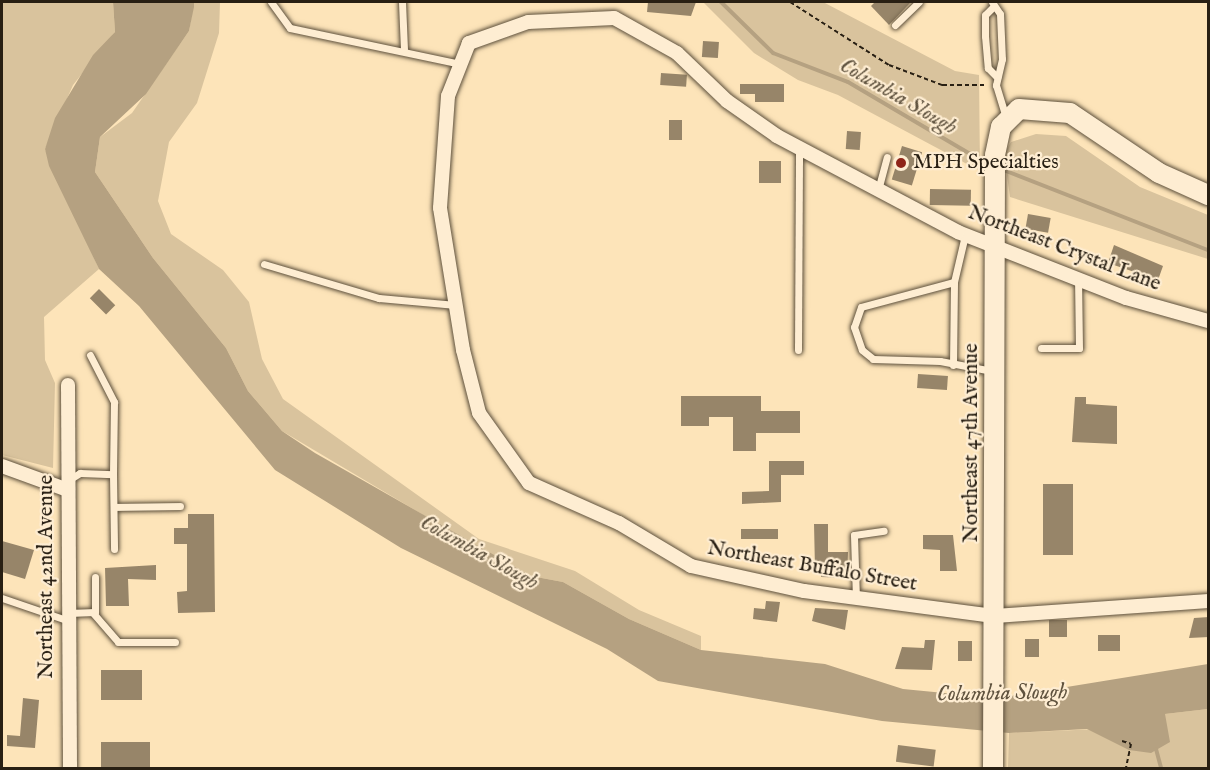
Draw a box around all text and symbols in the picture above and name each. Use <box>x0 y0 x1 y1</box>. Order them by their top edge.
water label: Columbia Slough <box>835 53 961 141</box>
place label: MPH Specialties <box>913 150 1059 176</box>
marker: MPH Specialties <box>894 156 908 170</box>
street label: Northeast Crystal Lane <box>964 201 1164 297</box>
street label: Northeast 47th Avenue <box>959 343 985 543</box>
street label: Northeast 42nd Avenue <box>34 475 60 679</box>
water label: Columbia Slough <box>415 510 543 596</box>
street label: Northeast Buffalo Street <box>705 536 919 598</box>
water label: Columbia Slough <box>936 680 1068 708</box>

